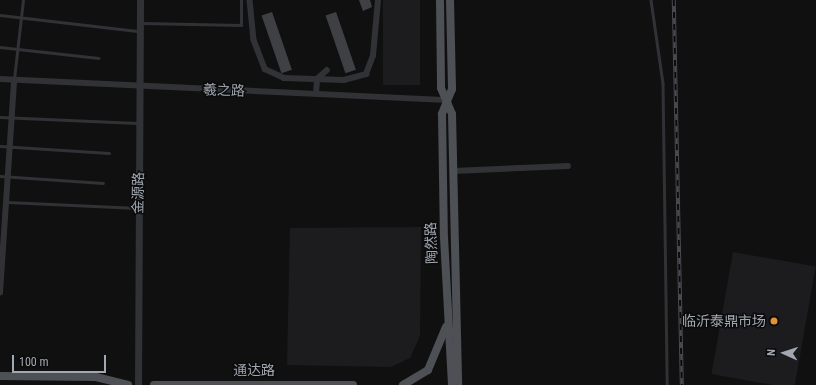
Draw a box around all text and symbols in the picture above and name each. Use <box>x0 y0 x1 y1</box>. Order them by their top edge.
street label: 羲之路 <box>203 81 245 99</box>
street label: 金源路 <box>129 172 147 214</box>
street label: 陶然路 <box>422 222 440 264</box>
place label: 临沂泰鼎市场 <box>682 313 766 329</box>
marker: 临沂泰鼎市场 <box>769 316 779 326</box>
north arrow <box>764 333 804 373</box>
scale bar <box>14 347 108 373</box>
text: N <box>765 349 778 356</box>
text: 100 m <box>19 355 49 369</box>
street label: 通达路 <box>233 362 275 378</box>

